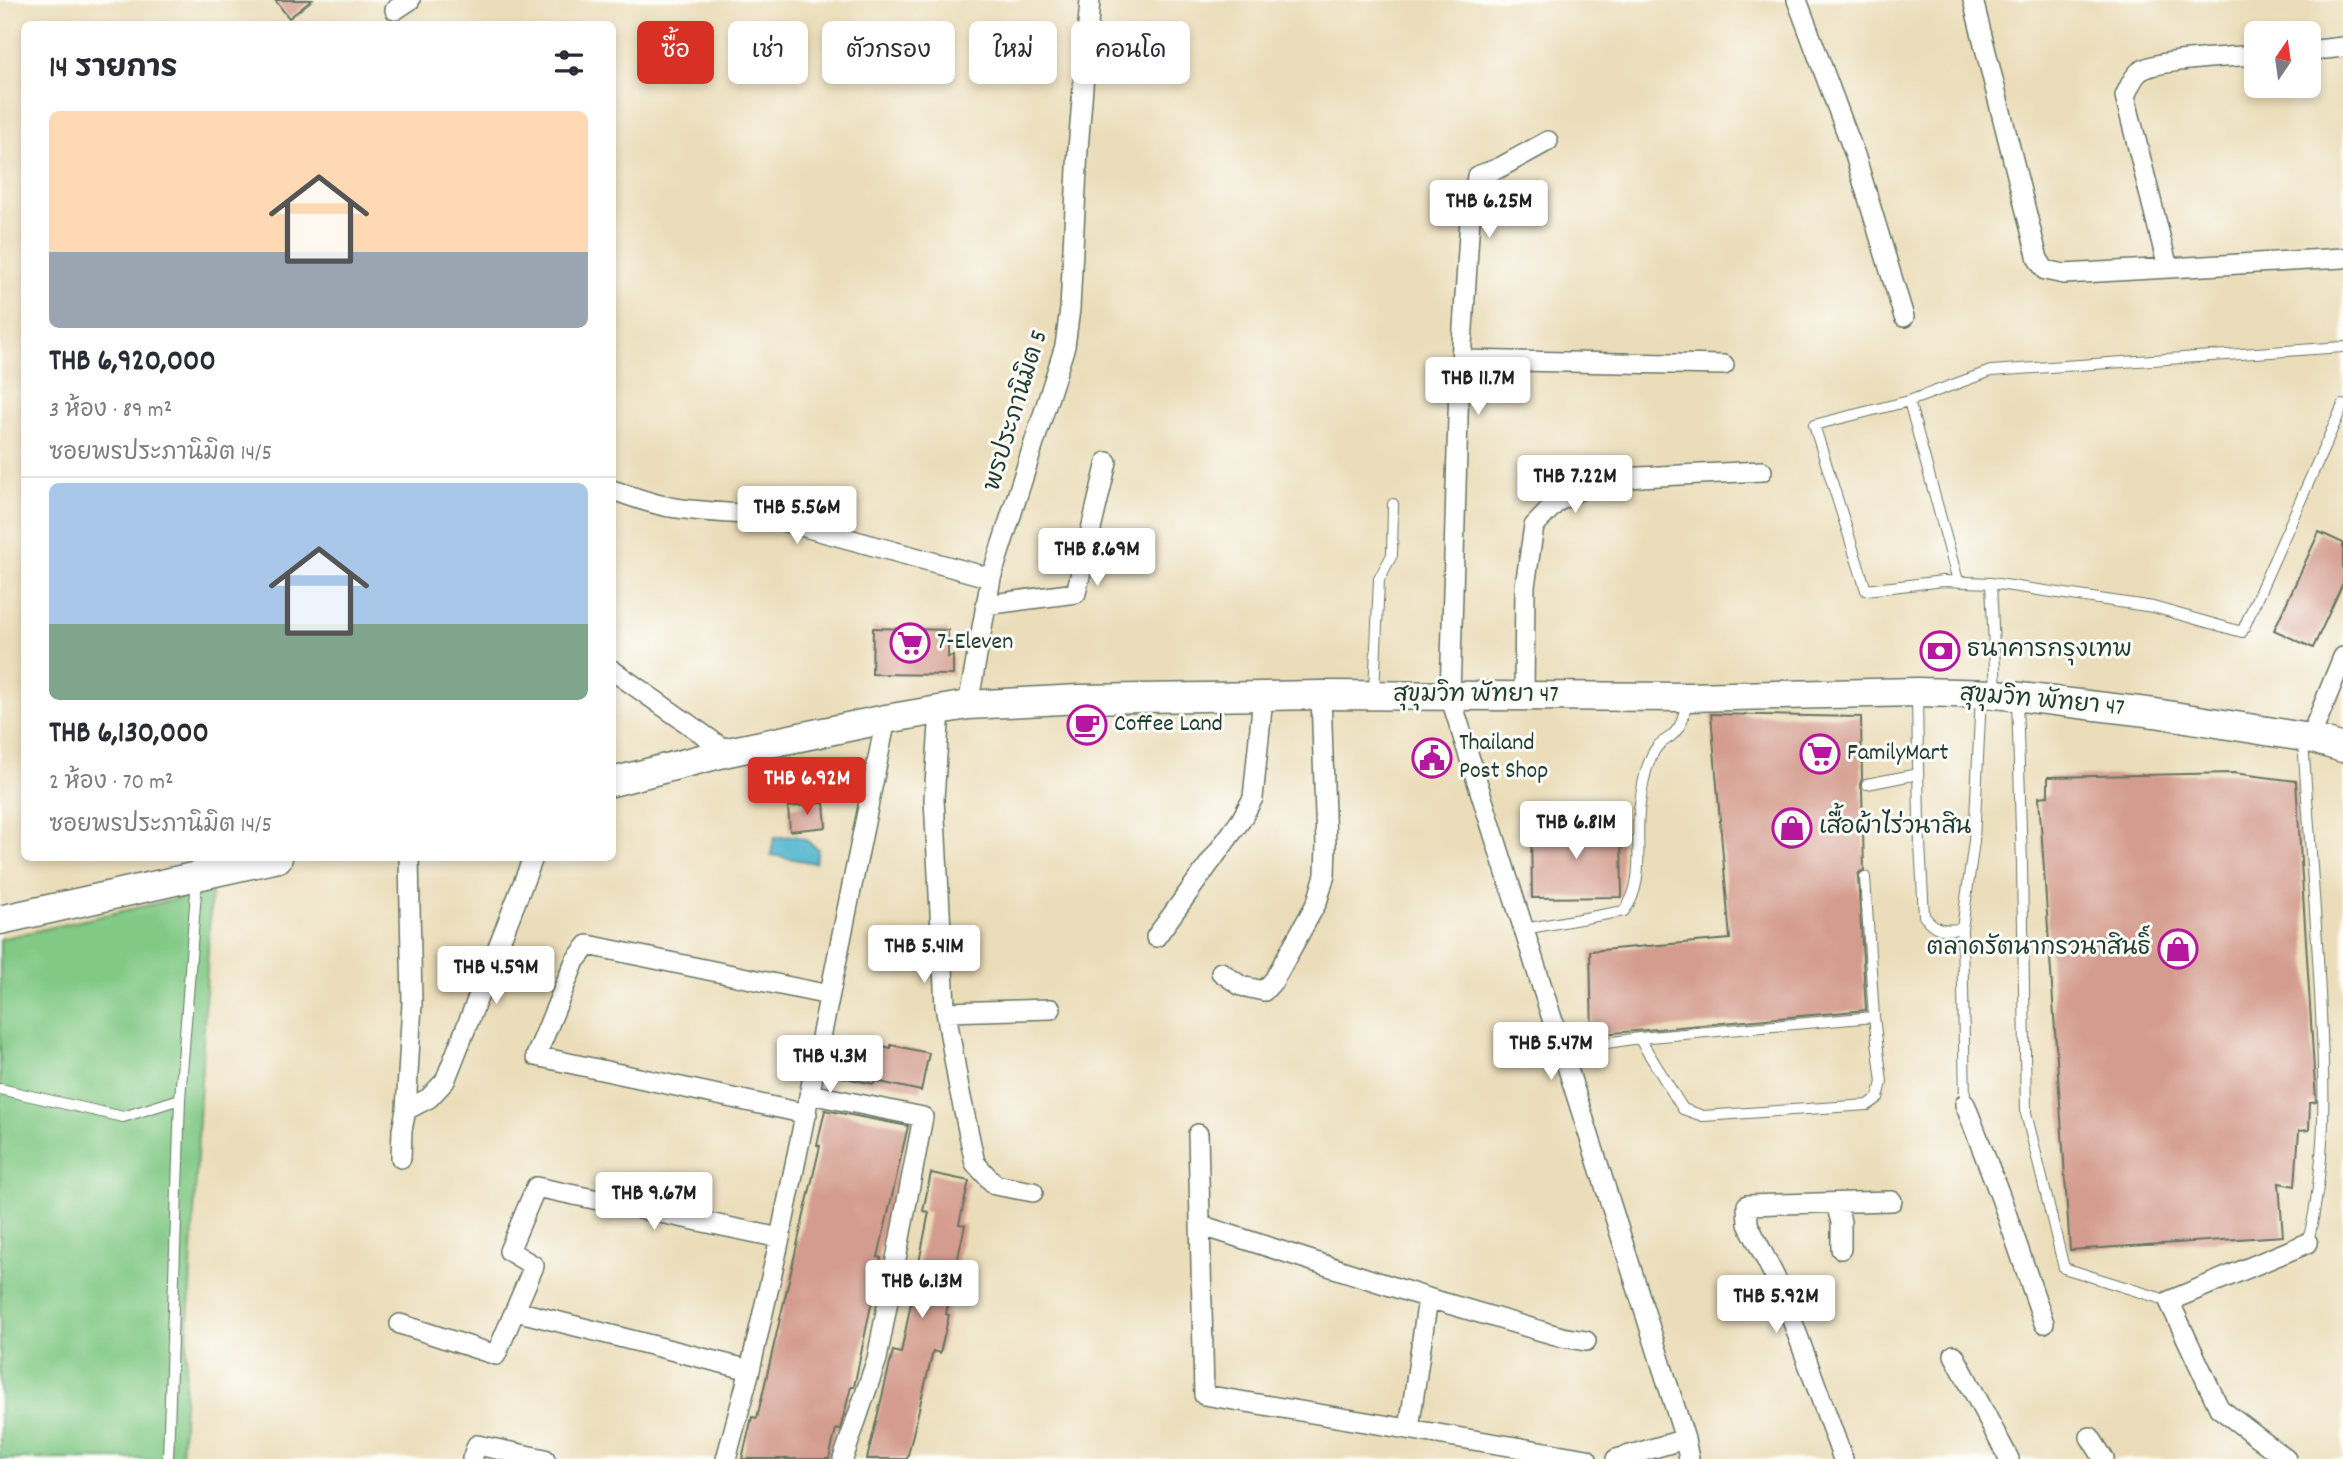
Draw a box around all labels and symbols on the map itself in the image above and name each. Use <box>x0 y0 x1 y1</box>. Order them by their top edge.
north arrow <box>2244 21 2320 98</box>
pin: THB 6.25M <box>1409 180 1569 240</box>
street label: พรประภานิมิต 5 <box>976 326 1058 496</box>
pin: THB 11.7M <box>1398 358 1558 417</box>
pin: THB 7.22M <box>1495 456 1655 515</box>
pin: THB 5.56M <box>717 486 877 546</box>
pin: THB 8.69M <box>1017 528 1177 588</box>
supermarket icon: 7-Eleven <box>889 622 931 664</box>
place label: 7-Eleven <box>937 626 1013 660</box>
bank icon: ธนาคารกรุงเทพ <box>1919 630 1961 672</box>
place label: ธนาคารกรุงเทพ <box>1967 634 2132 668</box>
street label: สุขุมวิท พัทยา 47 <box>1958 678 2126 726</box>
street label: สุขุมวิท พัทยา 47 <box>1393 679 1559 713</box>
cafe icon: Coffee Land <box>1066 704 1108 746</box>
place label: Coffee Land <box>1114 708 1223 742</box>
place label: Thailand Post Shop <box>1459 727 1548 789</box>
supermarket icon: FamilyMart <box>1799 733 1841 775</box>
public building icon: Thailand Post Shop <box>1411 737 1453 779</box>
place label: FamilyMart <box>1847 737 1948 771</box>
pin: THB 6.92M <box>727 758 887 817</box>
pin: THB 6.81M <box>1496 802 1656 861</box>
place label: เสื้อผ้าไร่วนาสิน <box>1819 802 1971 845</box>
shop icon: เสื้อผ้าไร่วนาสิน <box>1771 807 1813 849</box>
place label: ตลาดรัตนากรวนาสินธิ์ <box>1926 924 2151 966</box>
pin: THB 5.41M <box>844 926 1004 985</box>
shop icon: ตลาดรัตนากรวนาสินธิ์ <box>2157 928 2199 970</box>
pin: THB 4.59M <box>416 946 576 1006</box>
pin: THB 5.47M <box>1471 1023 1631 1082</box>
pin: THB 4.3M <box>758 1036 902 1095</box>
pin: THB 9.67M <box>574 1172 734 1232</box>
pin: THB 6.13M <box>842 1260 1002 1320</box>
pin: THB 5.92M <box>1696 1276 1856 1335</box>

